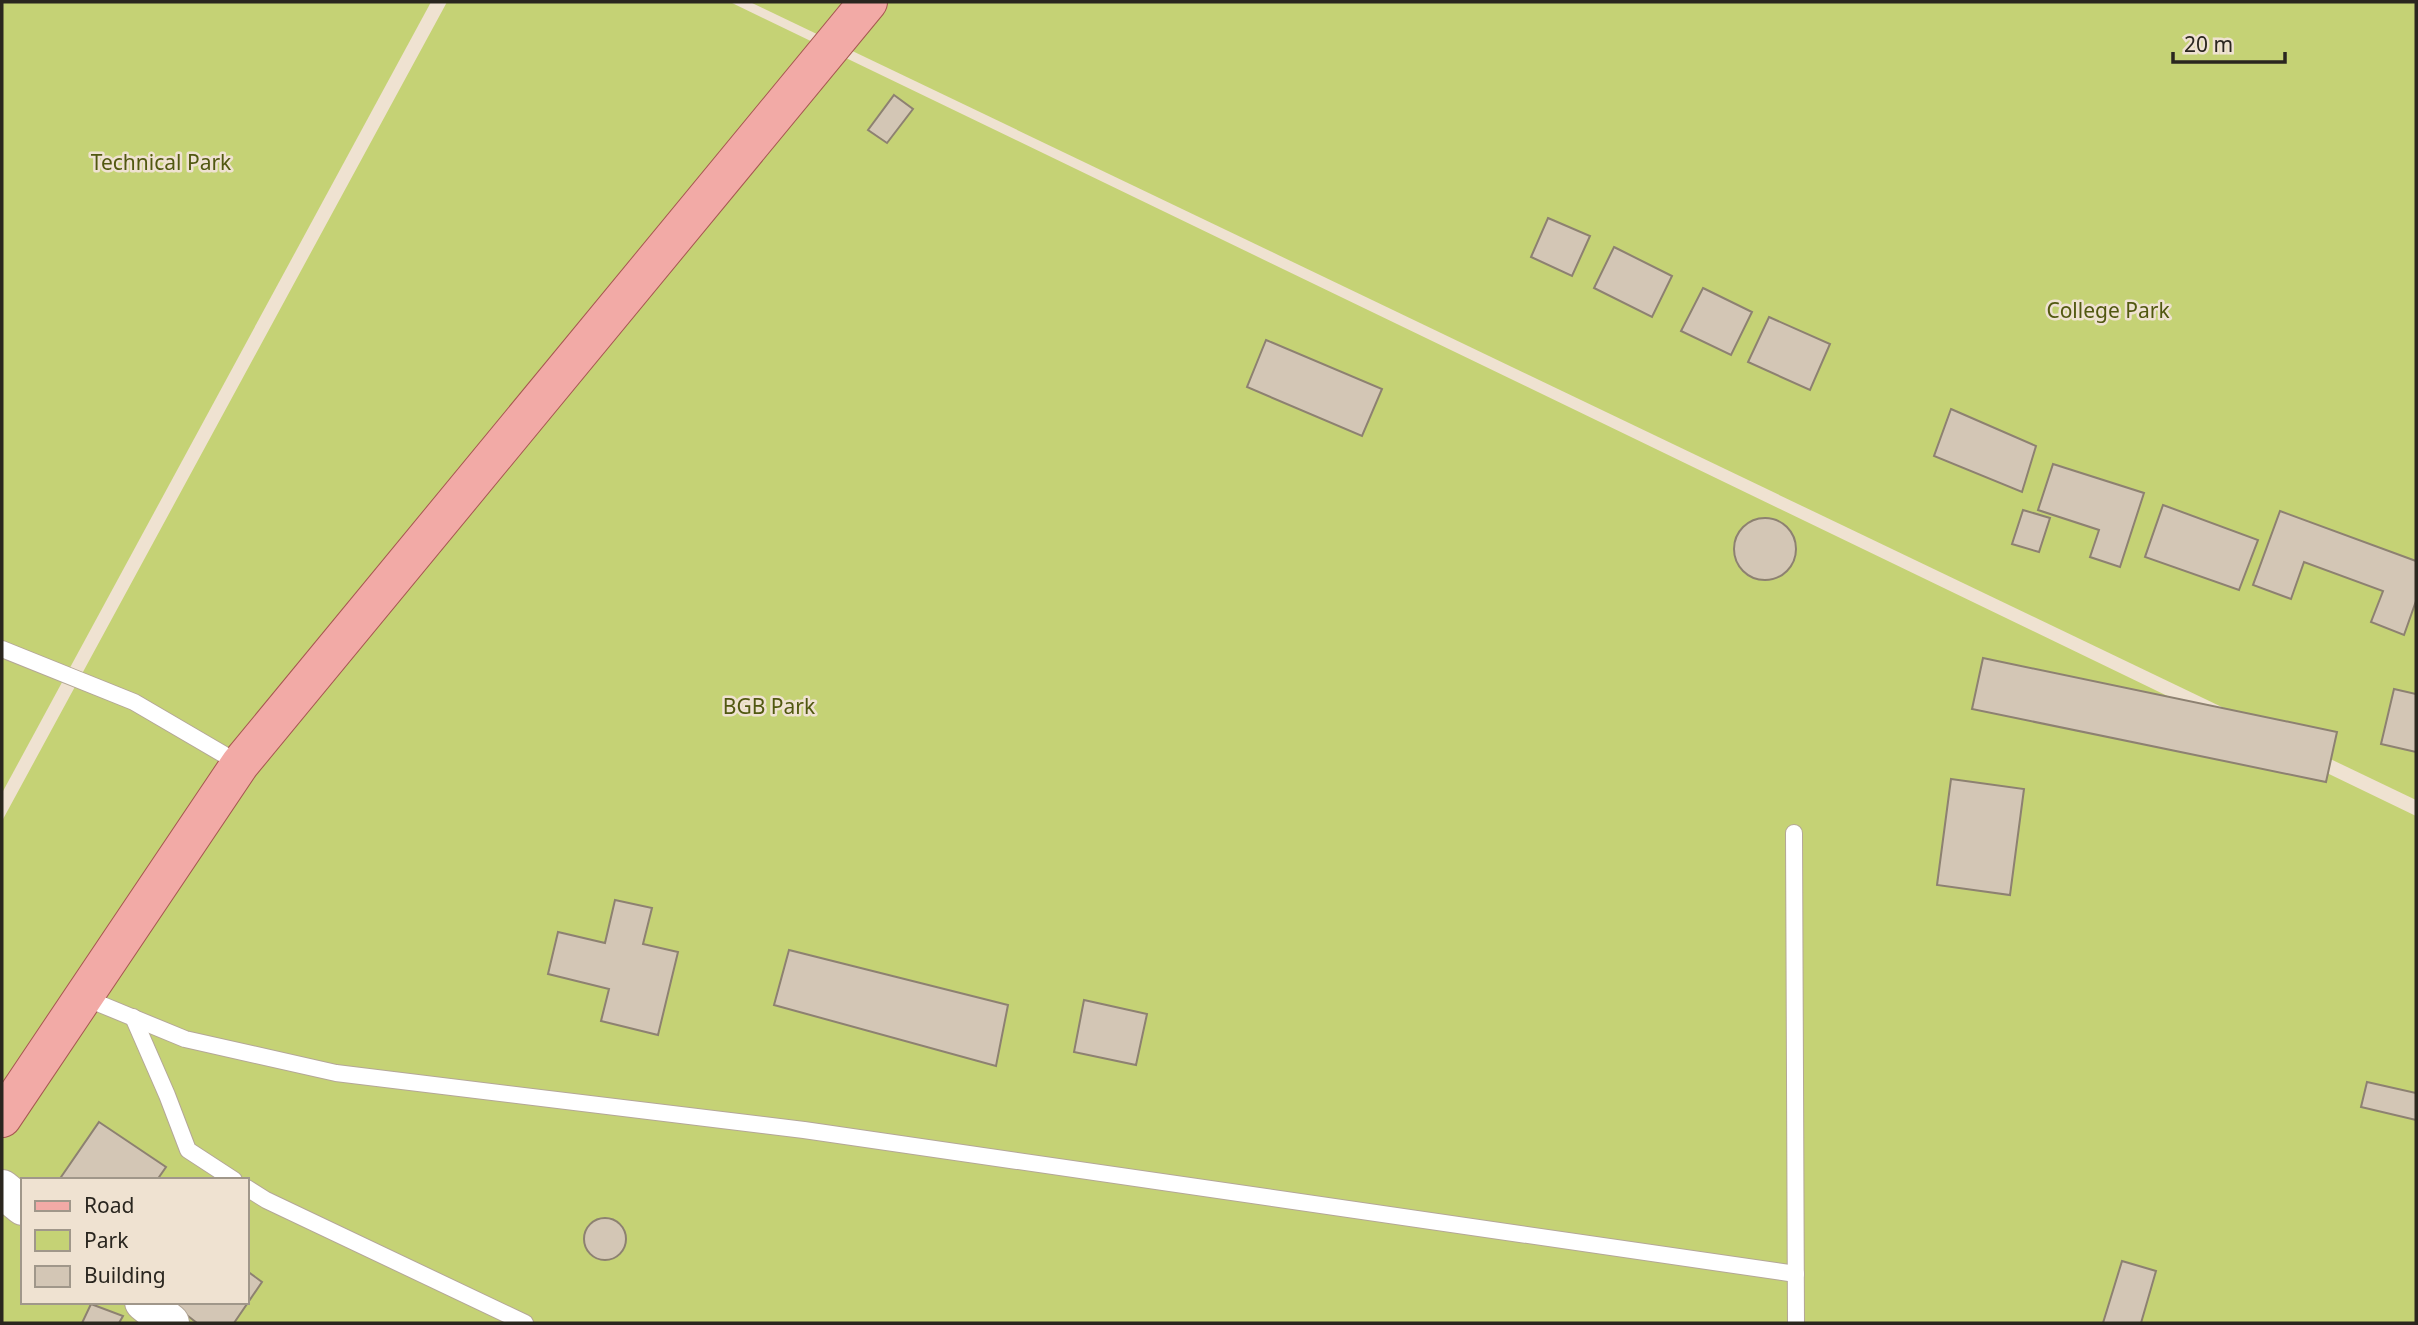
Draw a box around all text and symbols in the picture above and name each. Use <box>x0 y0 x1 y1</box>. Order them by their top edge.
scale bar <box>2173 21 2285 65</box>
text: 20 m <box>2184 30 2233 58</box>
park label: Technical Park <box>91 148 232 176</box>
park label: College Park <box>2046 296 2170 324</box>
park label: BGB Park <box>723 692 816 720</box>
legend <box>21 1178 248 1304</box>
text: Road <box>84 1191 134 1219</box>
text: Park <box>84 1226 129 1254</box>
text: Building <box>84 1261 166 1289</box>

